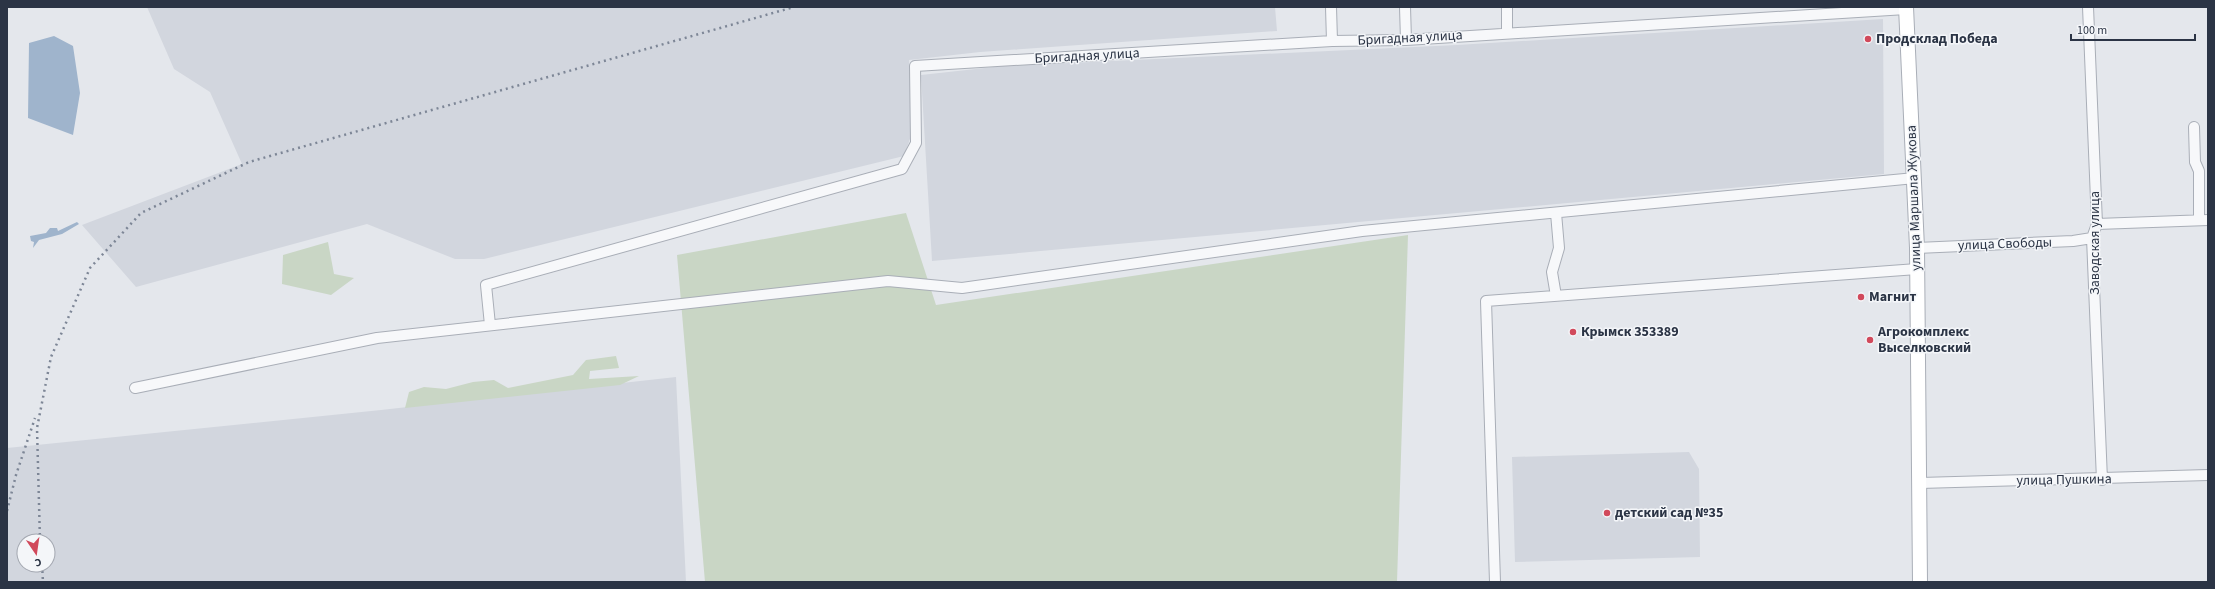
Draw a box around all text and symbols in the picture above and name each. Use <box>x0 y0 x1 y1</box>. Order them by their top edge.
scale bar <box>2071 16 2195 42</box>
text: 100 m <box>2077 22 2107 39</box>
street label: Бригадная улица <box>1357 25 1463 51</box>
place label: Продсклад Победа <box>1876 29 1998 49</box>
marker: Продсклад Победа <box>1863 34 1873 44</box>
street label: Бригадная улица <box>1034 43 1140 69</box>
street label: улица Маршала Жукова <box>1901 125 1927 271</box>
street label: Заводская улица <box>2085 191 2105 295</box>
street label: улица Свободы <box>1958 232 2052 256</box>
place label: Магнит <box>1869 287 1916 307</box>
marker: Магнит <box>1856 292 1866 302</box>
place label: Крымск 353389 <box>1581 322 1679 342</box>
place label: Агрокомплекс Выселковский <box>1877 322 1971 358</box>
marker: Крымск 353389 <box>1568 327 1578 337</box>
marker: Агрокомплекс Выселковский <box>1865 335 1875 345</box>
street label: улица Пушкина <box>2016 469 2112 491</box>
place label: детский сад №35 <box>1615 503 1723 523</box>
marker: детский сад №35 <box>1602 508 1612 518</box>
north arrow <box>16 533 56 573</box>
text: С <box>33 554 43 570</box>

